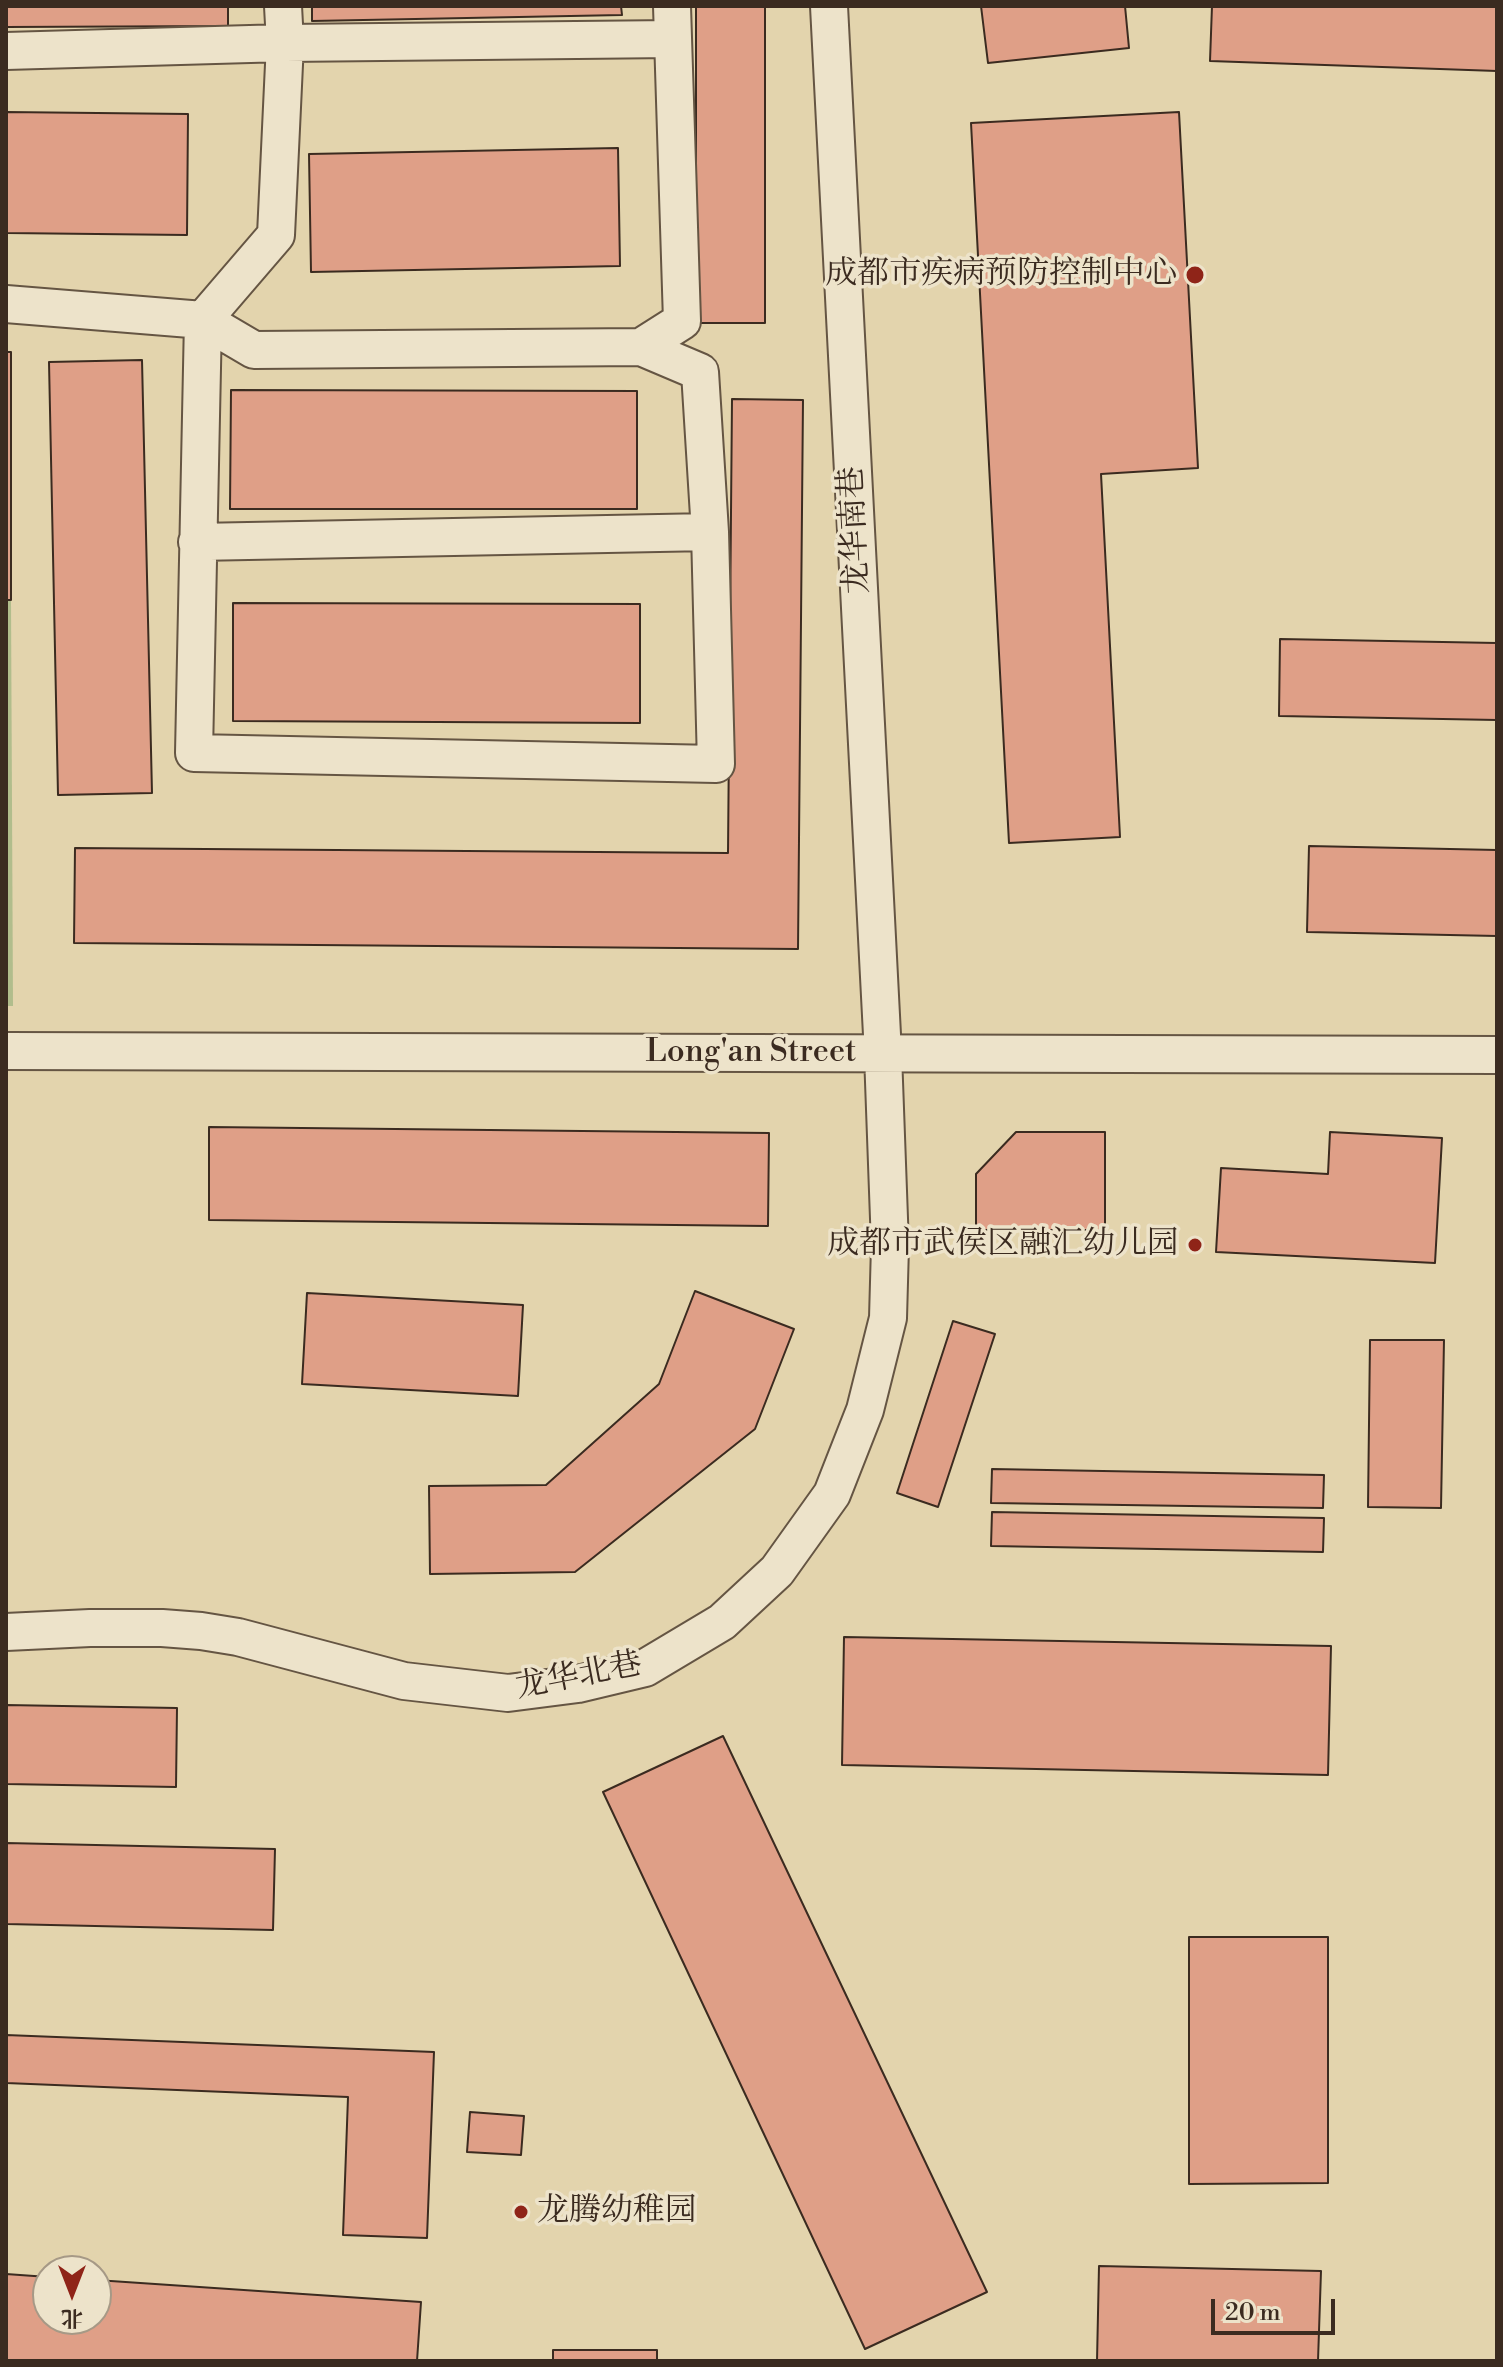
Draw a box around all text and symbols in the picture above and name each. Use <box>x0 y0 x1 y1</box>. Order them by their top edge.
place label: 成都市疾病预防控制中心 <box>825 256 1177 294</box>
marker: 成都市疾病预防控制中心 <box>1184 264 1206 286</box>
street label: 龙华南巷 <box>833 465 879 595</box>
street label: Long'an Street <box>646 1034 856 1072</box>
place label: 成都市武侯区融汇幼儿园 <box>827 1226 1179 1264</box>
marker: 成都市武侯区融汇幼儿园 <box>1186 1236 1204 1254</box>
street label: 龙华北巷 <box>513 1646 645 1708</box>
place label: 龙腾幼稚园 <box>537 2193 697 2231</box>
marker: 龙腾幼稚园 <box>512 2203 530 2221</box>
north arrow <box>32 2255 112 2335</box>
scale bar <box>1215 2283 1339 2333</box>
text: 20 m <box>1225 2298 1281 2328</box>
text: 北 <box>61 2304 83 2331</box>

